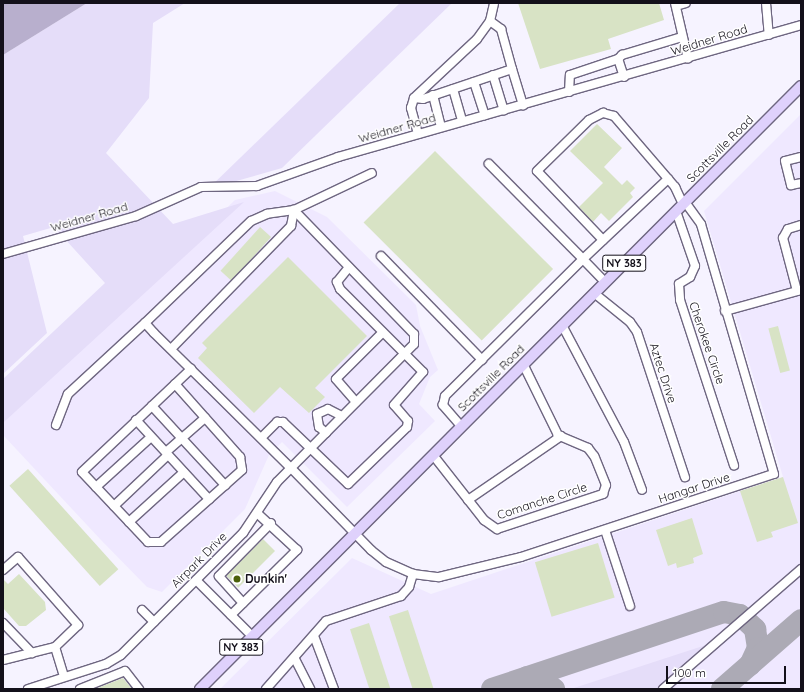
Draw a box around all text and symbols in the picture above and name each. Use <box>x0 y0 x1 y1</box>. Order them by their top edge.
street label: Weidner Road <box>669 22 749 58</box>
street label: Weidner Road <box>357 110 437 146</box>
street label: Scottsville Road <box>684 113 756 185</box>
street label: Weidner Road <box>49 199 129 235</box>
road number: NY 383 <box>602 254 646 272</box>
street label: Cherokee Circle <box>686 300 728 386</box>
street label: Aztec Drive <box>646 341 680 405</box>
street label: Scottsville Road <box>455 342 527 414</box>
street label: Hangar Drive <box>656 470 732 506</box>
street label: Comanche Circle <box>495 480 589 522</box>
street label: Airpark Drive <box>168 529 230 591</box>
place label: Dunkin' <box>245 572 287 586</box>
marker: Dunkin' <box>232 574 242 584</box>
road number: NY 383 <box>219 638 263 656</box>
scale bar <box>668 658 788 684</box>
text: 100 m <box>673 665 706 680</box>

